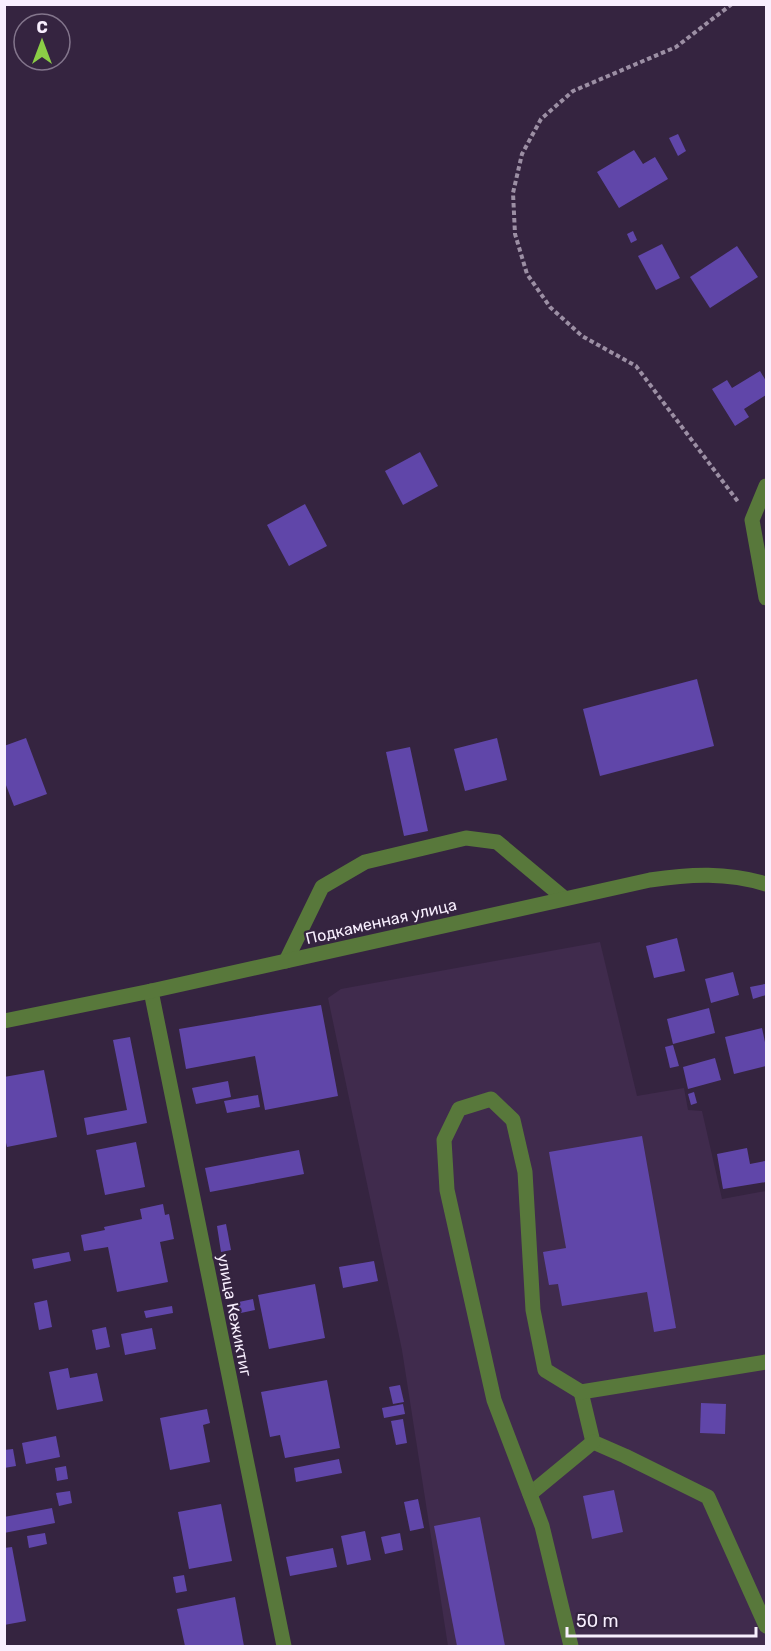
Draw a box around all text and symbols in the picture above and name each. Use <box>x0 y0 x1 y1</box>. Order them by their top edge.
north arrow <box>12 12 72 72</box>
text: С <box>36 18 48 37</box>
street label: Подкаменная улица <box>304 895 459 948</box>
street label: улица Кежиктиг <box>213 1252 256 1378</box>
scale bar <box>567 1600 756 1638</box>
text: 50 m <box>576 1610 619 1632</box>

